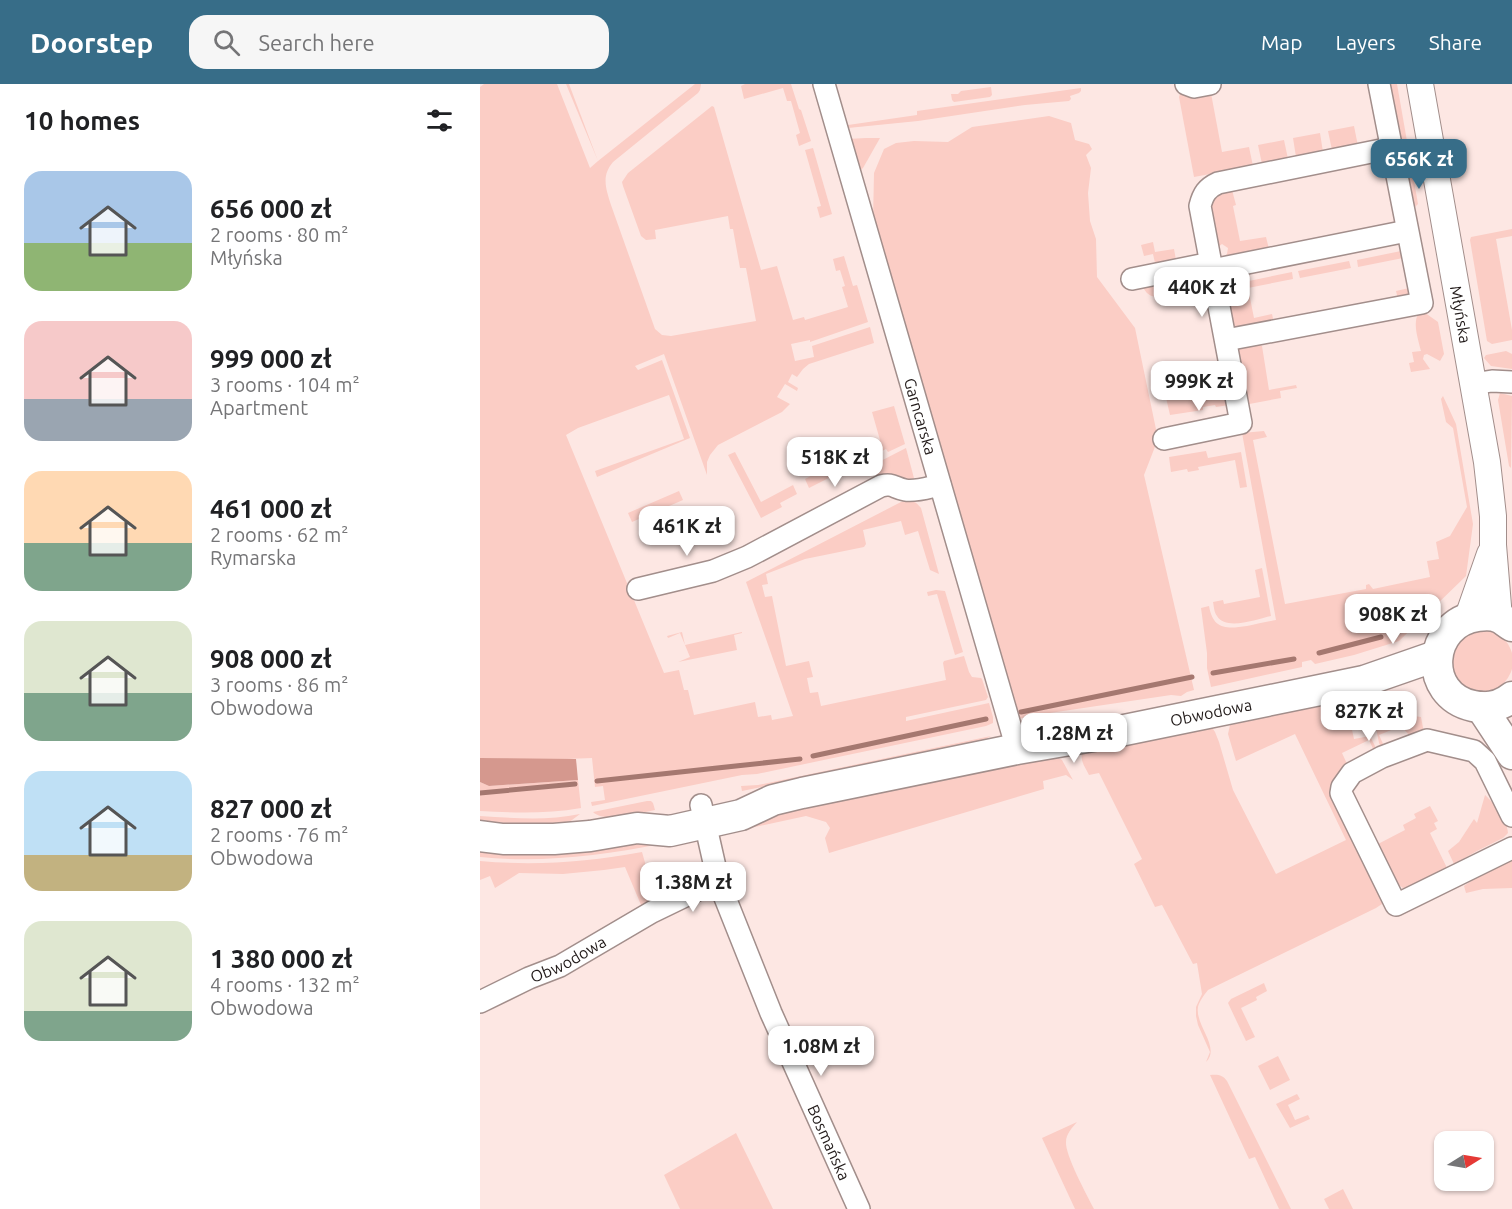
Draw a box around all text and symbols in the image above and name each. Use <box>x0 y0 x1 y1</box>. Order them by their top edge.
search box <box>189 15 609 69</box>
icon: search <box>210 26 243 59</box>
text: Doorstep <box>30 27 153 58</box>
text: Search here <box>258 30 375 55</box>
text: Map <box>1261 30 1302 54</box>
text: Layers <box>1335 30 1396 54</box>
text: Share <box>1429 30 1482 54</box>
icon: filters <box>423 104 456 137</box>
text: 10 homes <box>24 106 140 135</box>
pin: 656K zł <box>1364 139 1474 190</box>
text: 656K zł <box>1385 147 1453 170</box>
text: 656 000 zł <box>210 194 332 223</box>
icon: home <box>72 195 144 267</box>
text: 2 rooms · 80 m² <box>210 223 348 246</box>
text: Młyńska <box>210 246 283 269</box>
pin: 440K zł <box>1147 267 1257 318</box>
text: 440K zł <box>1168 275 1236 298</box>
street label: Młyńska <box>1447 284 1475 345</box>
text: 999 000 zł <box>210 344 332 373</box>
icon: home <box>72 345 144 417</box>
pin: 999K zł <box>1144 361 1254 412</box>
text: 999K zł <box>1165 369 1233 392</box>
text: 3 rooms · 104 m² <box>210 373 360 396</box>
street label: Garncarska <box>901 376 940 457</box>
text: Apartment <box>210 396 308 419</box>
pin: 518K zł <box>780 437 890 488</box>
text: 518K zł <box>801 445 869 468</box>
text: 461 000 zł <box>210 494 332 523</box>
icon: home <box>72 495 144 567</box>
pin: 461K zł <box>632 506 742 557</box>
text: 461K zł <box>653 514 721 537</box>
text: 2 rooms · 62 m² <box>210 523 348 546</box>
text: Rymarska <box>210 546 296 569</box>
pin: 908K zł <box>1338 594 1448 645</box>
text: 908K zł <box>1359 602 1427 625</box>
text: 908 000 zł <box>210 644 332 673</box>
icon: home <box>72 645 144 717</box>
text: 3 rooms · 86 m² <box>210 673 348 696</box>
pin: 827K zł <box>1314 691 1424 742</box>
street label: Obwodowa <box>1169 695 1253 729</box>
text: Obwodowa <box>210 696 314 719</box>
text: 827K zł <box>1335 699 1403 722</box>
pin: 1.28M zł <box>1012 713 1136 764</box>
text: 1.28M zł <box>1035 721 1113 744</box>
text: 827 000 zł <box>210 794 332 823</box>
icon: home <box>72 795 144 867</box>
text: 2 rooms · 76 m² <box>210 823 348 846</box>
text: Obwodowa <box>210 846 314 869</box>
pin: 1.38M zł <box>631 862 755 913</box>
text: 1.38M zł <box>654 870 732 893</box>
street label: Obwodowa <box>528 932 609 986</box>
text: 1 380 000 zł <box>210 944 353 973</box>
icon: home <box>72 945 144 1017</box>
text: 4 rooms · 132 m² <box>210 973 360 996</box>
text: Obwodowa <box>210 996 314 1019</box>
pin: 1.08M zł <box>759 1026 883 1077</box>
text: 1.08M zł <box>782 1034 860 1057</box>
street label: Bosmańska <box>804 1102 854 1183</box>
north arrow <box>1434 1131 1494 1191</box>
map controls <box>1434 1131 1494 1191</box>

